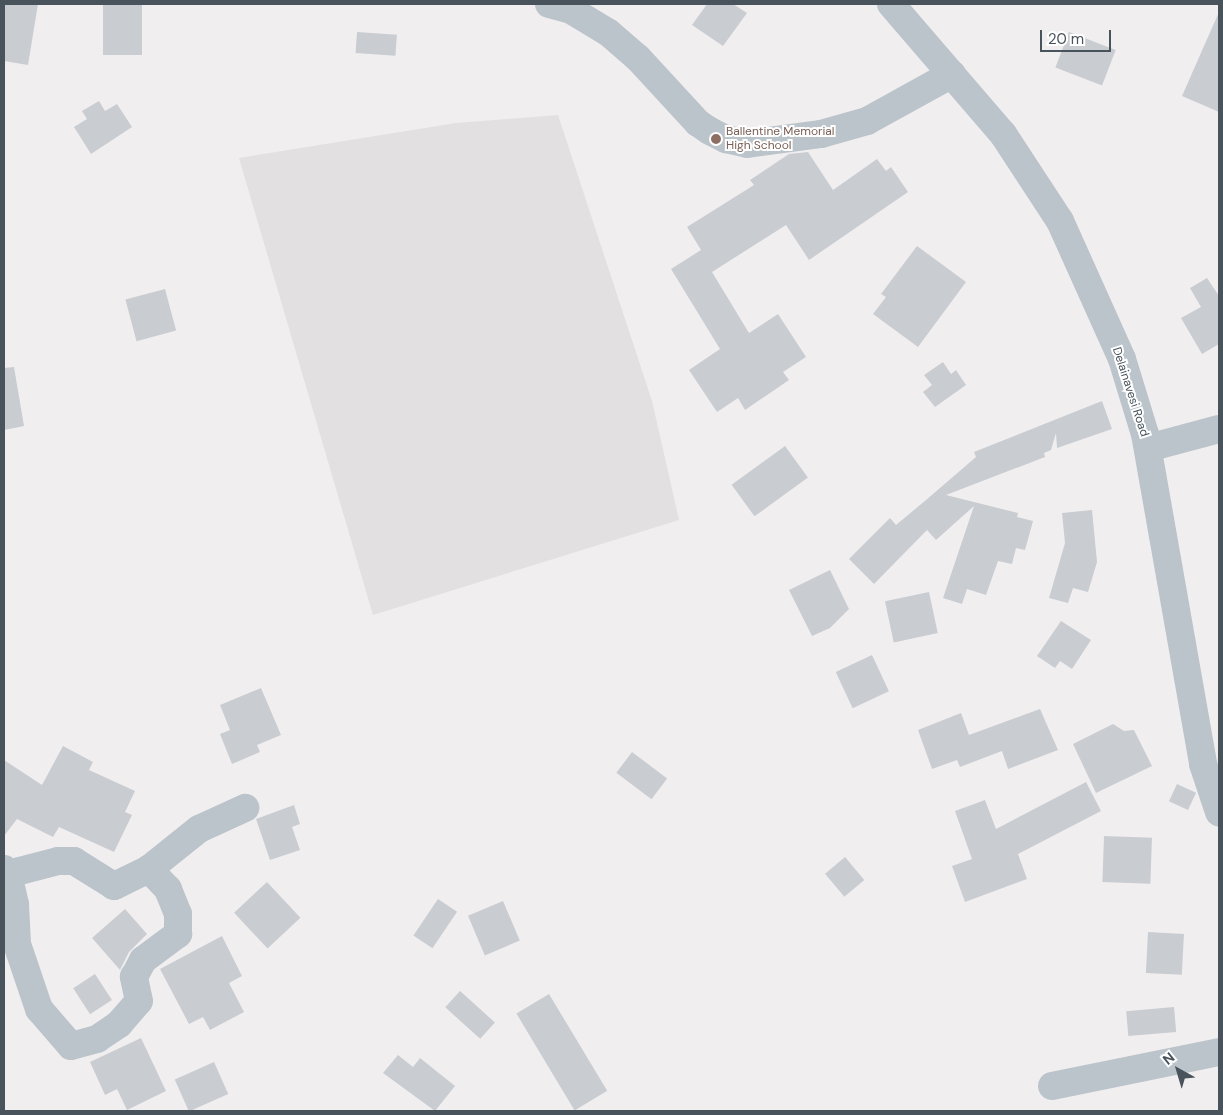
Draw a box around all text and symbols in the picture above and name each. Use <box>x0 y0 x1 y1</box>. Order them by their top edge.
scale bar <box>1043 20 1114 52</box>
text: 20 m <box>1048 29 1084 49</box>
place label: Ballentine Memorial High School <box>726 125 835 153</box>
marker: Ballentine Memorial High School <box>710 133 722 145</box>
street label: Delainavesi Road <box>1109 345 1151 439</box>
north arrow <box>1153 1045 1203 1095</box>
text: N <box>1159 1048 1178 1069</box>

